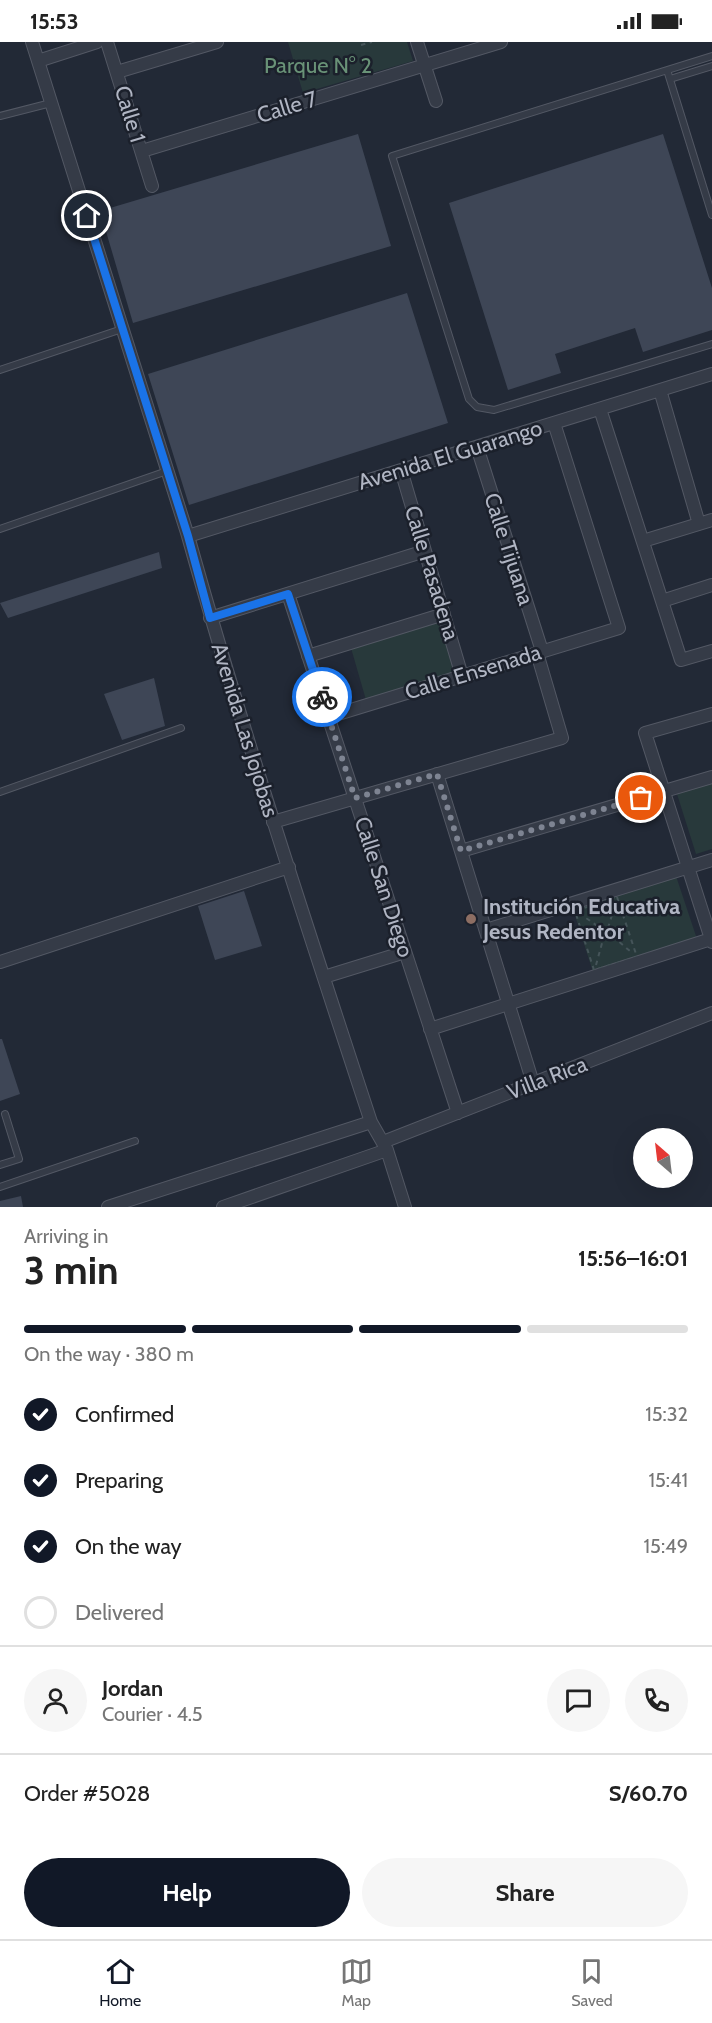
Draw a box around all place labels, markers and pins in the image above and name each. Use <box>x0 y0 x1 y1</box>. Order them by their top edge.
pin <box>61 190 112 241</box>
pin <box>615 772 666 823</box>
place label: Institución Educativa Jesus Redentor <box>482 893 680 945</box>
marker: Institución Educativa Jesus Redentor <box>464 912 478 926</box>

